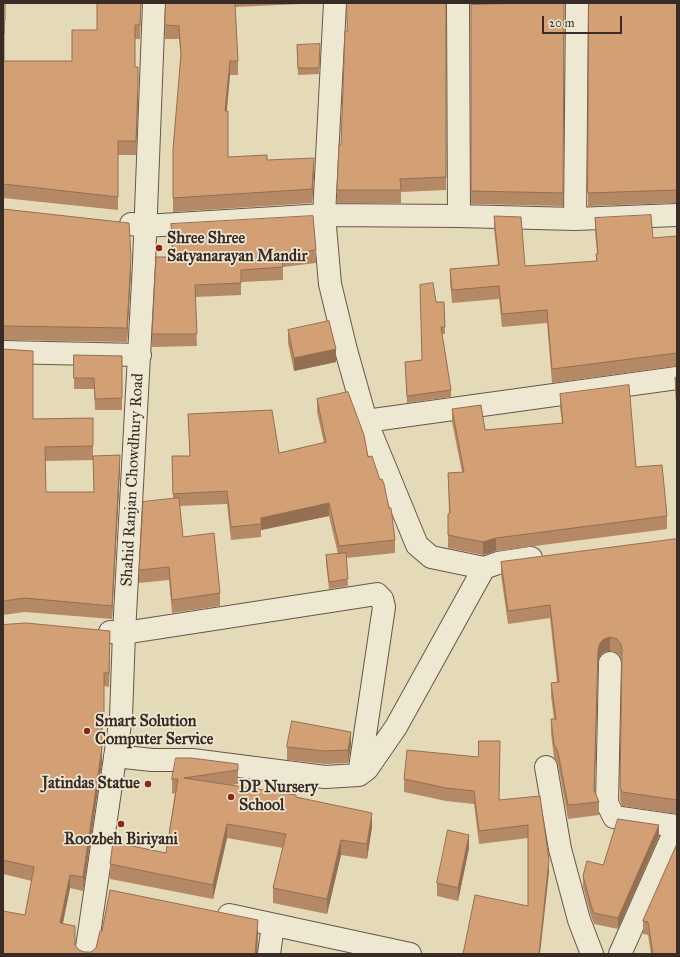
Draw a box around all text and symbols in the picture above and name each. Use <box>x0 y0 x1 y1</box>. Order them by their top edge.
scale bar <box>544 8 624 34</box>
text: 20 m <box>549 16 575 30</box>
place label: Shree Shree Satyanarayan Mandir <box>167 229 307 267</box>
marker: Shree Shree Satyanarayan Mandir <box>154 243 164 253</box>
street label: Shahid Ranjan Chowdhury Road <box>118 373 148 587</box>
place label: Smart Solution Computer Service <box>95 712 213 750</box>
marker: Smart Solution Computer Service <box>82 726 92 736</box>
place label: Jatindas Statue <box>42 774 140 794</box>
place label: DP Nursery School <box>239 778 318 816</box>
marker: Jatindas Statue <box>143 779 153 789</box>
marker: DP Nursery School <box>226 792 236 802</box>
marker: Roozbeh Biriyani <box>116 819 126 829</box>
place label: Roozbeh Biriyani <box>64 830 178 850</box>

